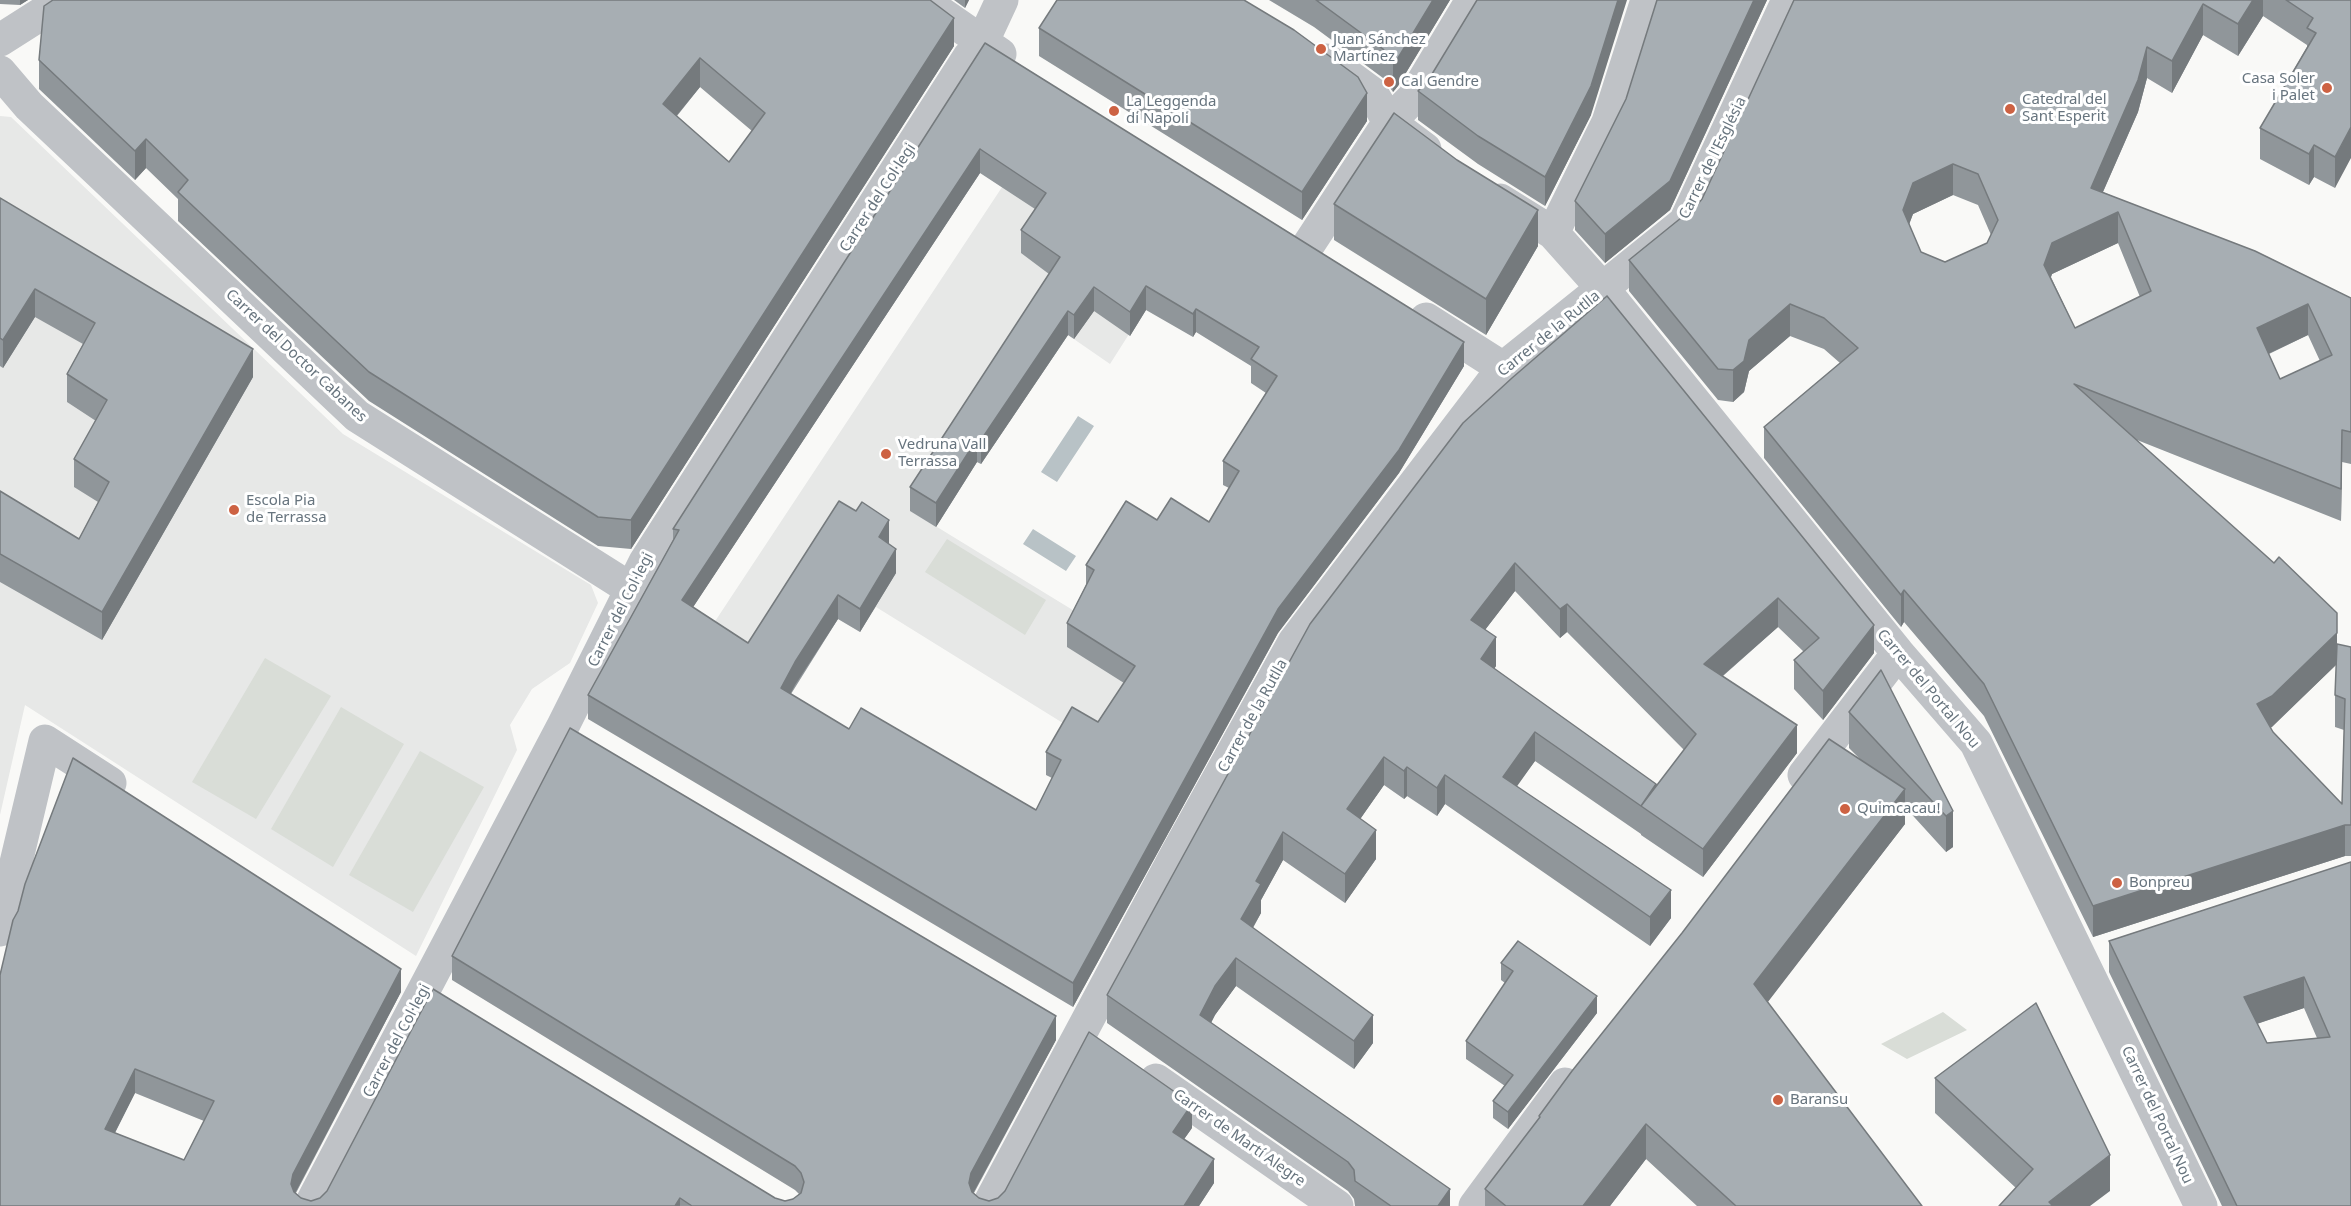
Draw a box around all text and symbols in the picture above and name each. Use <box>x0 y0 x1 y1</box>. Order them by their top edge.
place label: Juan Sánchez Martínez <box>1333 31 1426 66</box>
marker: Juan Sánchez Martínez <box>1314 42 1328 56</box>
place label: Casa Soler i Palet <box>2242 70 2315 105</box>
place label: Cal Gendre <box>1401 73 1479 91</box>
marker: Cal Gendre <box>1382 75 1396 89</box>
marker: Casa Soler i Palet <box>2320 81 2334 95</box>
place label: Catedral del Sant Esperit <box>2022 91 2107 126</box>
place label: La Leggenda di Napoli <box>1126 93 1216 128</box>
street label: Carrer de l'Església <box>1676 94 1750 222</box>
marker: Catedral del Sant Esperit <box>2003 102 2017 116</box>
marker: La Leggenda di Napoli <box>1107 104 1121 118</box>
street label: Carrer del Col·legi <box>836 140 920 256</box>
street label: Carrer del Doctor Cabanes <box>222 286 370 426</box>
street label: Carrer de la Rutlla <box>1494 287 1604 381</box>
place label: Vedruna Vall Terrassa <box>898 436 986 471</box>
marker: Vedruna Vall Terrassa <box>879 447 893 461</box>
place label: Escola Pia de Terrassa <box>246 492 327 527</box>
marker: Escola Pia de Terrassa <box>227 503 241 517</box>
street label: Carrer del Col·legi <box>584 550 658 670</box>
street label: Carrer del Portal Nou <box>1873 626 1983 752</box>
street label: Carrer de la Rutlla <box>1214 656 1292 776</box>
place label: Quimcacau! <box>1857 800 1940 818</box>
marker: Quimcacau! <box>1838 802 1852 816</box>
place label: Bonpreu <box>2129 874 2190 892</box>
marker: Bonpreu <box>2110 876 2124 890</box>
street label: Carrer del Col·legi <box>360 981 434 1101</box>
street label: Carrer del Portal Nou <box>2117 1043 2197 1187</box>
street label: Carrer de Martí Alegre <box>1170 1086 1308 1190</box>
place label: Baransu <box>1790 1091 1848 1109</box>
marker: Baransu <box>1771 1093 1785 1107</box>

